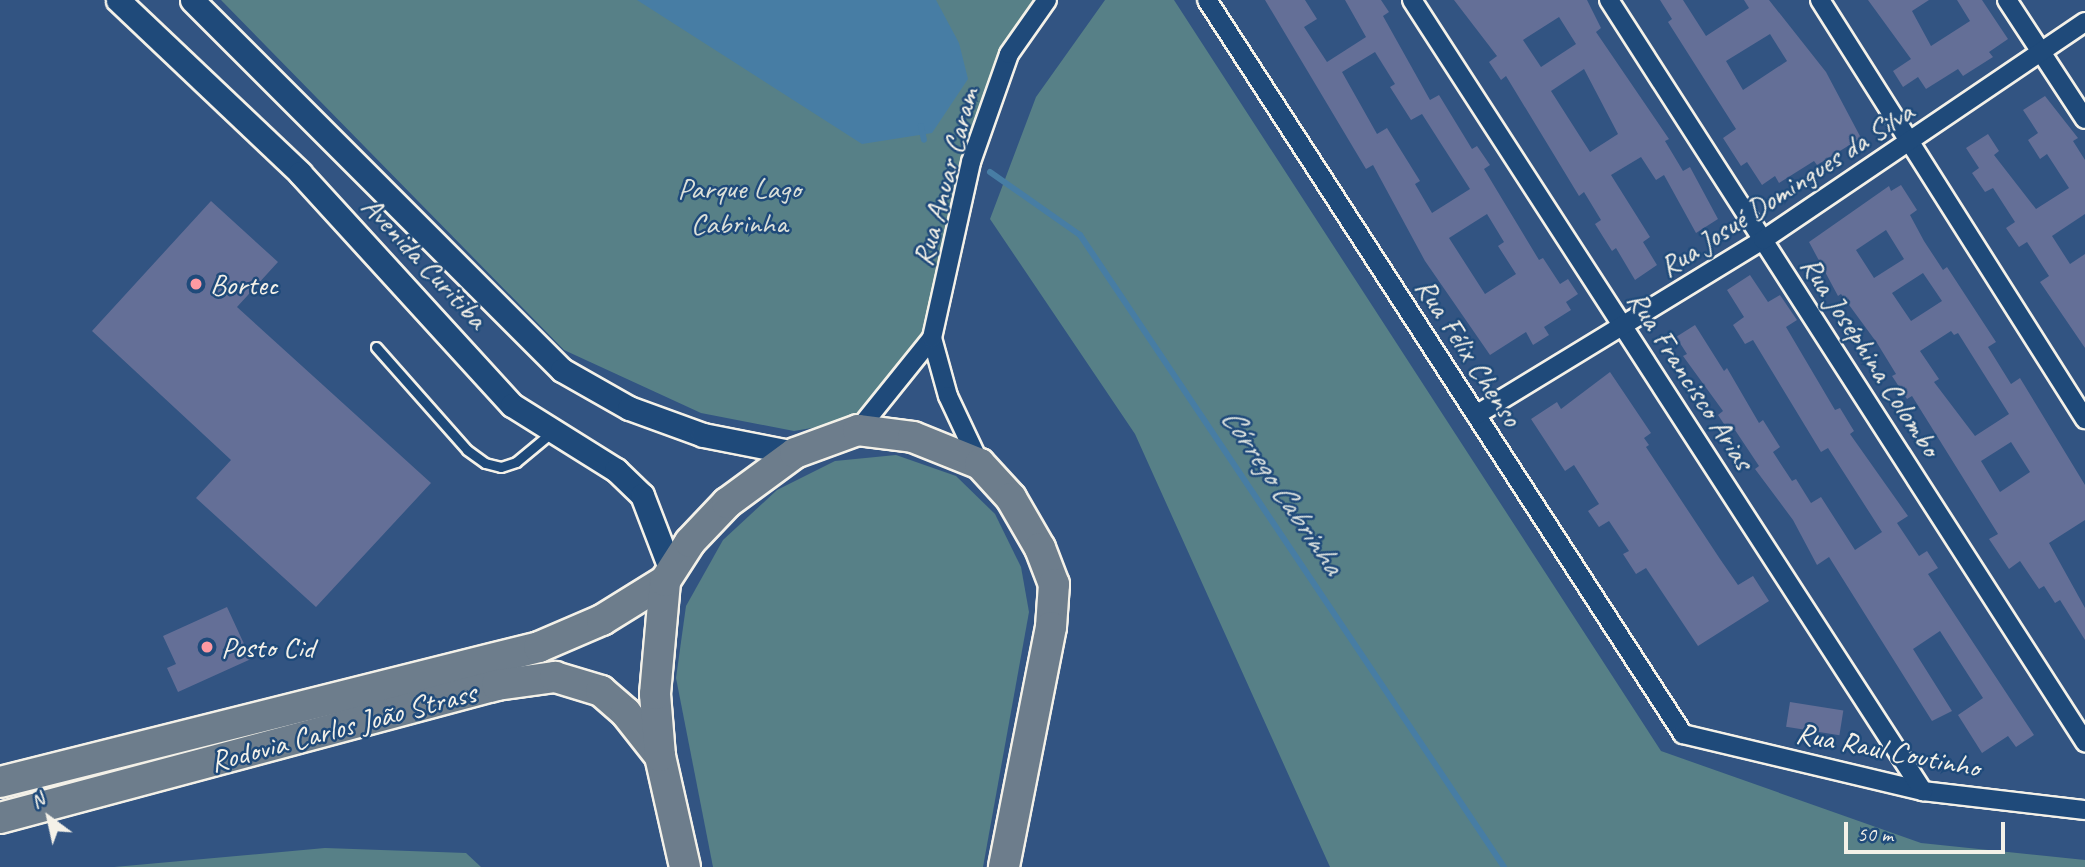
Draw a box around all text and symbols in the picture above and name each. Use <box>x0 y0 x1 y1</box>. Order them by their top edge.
street label: Rua Anuar Caram <box>904 84 986 270</box>
street label: Rua Josué Domingues da Silva <box>1652 93 1920 285</box>
park label: Parque Lago Cabrinha <box>677 170 801 240</box>
street label: Avenida Curitiba <box>355 188 495 336</box>
street label: Rua Joséphina Colombo <box>1793 249 1949 463</box>
place label: Bortec <box>210 266 278 302</box>
street label: Rua Félix Chenso <box>1408 271 1530 433</box>
marker: Bortec <box>188 276 204 292</box>
street label: Rua Francisco Arias <box>1620 284 1762 476</box>
water label: Córrego Cabrinha <box>1212 400 1352 582</box>
place label: Posto Cid <box>221 629 314 665</box>
marker: Posto Cid <box>199 639 215 655</box>
street label: Rodovia Carlos João Strass <box>205 674 481 780</box>
street label: Rua Raul Coutinho <box>1793 714 1983 786</box>
north arrow <box>14 783 84 853</box>
text: N <box>26 787 49 814</box>
scale bar <box>1847 808 2008 852</box>
text: 50 m <box>1857 821 1893 847</box>

